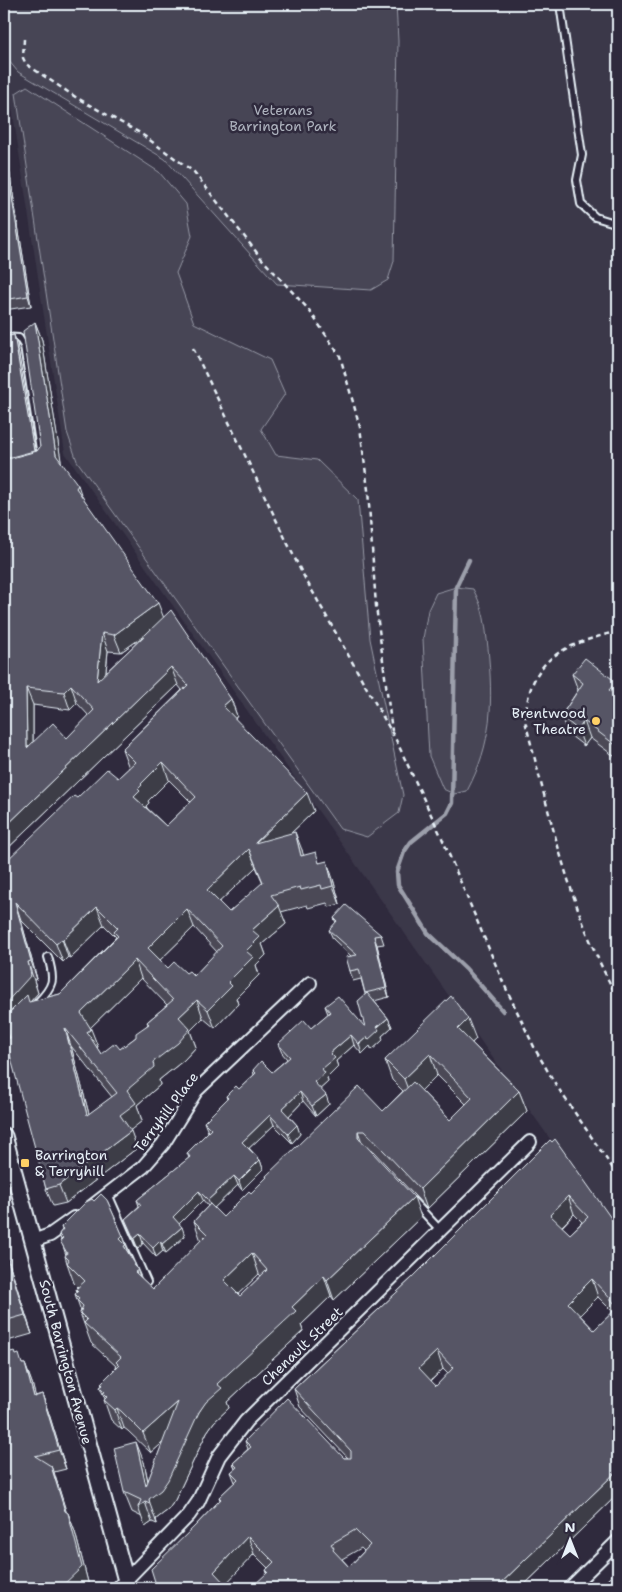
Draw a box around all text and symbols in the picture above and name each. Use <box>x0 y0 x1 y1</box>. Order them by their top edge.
park label: Veterans Barrington Park <box>229 101 337 135</box>
place label: Brentwood Theatre <box>512 704 586 738</box>
marker: Brentwood Theatre <box>590 715 602 727</box>
street label: Terryhill Place <box>130 1068 202 1156</box>
place label: Barrington & Terryhill <box>35 1146 108 1180</box>
marker: Barrington & Terryhill <box>19 1157 31 1169</box>
street label: South Barrington Avenue <box>35 1278 97 1446</box>
street label: Chenault Street <box>258 1303 346 1389</box>
north arrow <box>544 1514 594 1564</box>
text: N <box>564 1518 576 1536</box>

